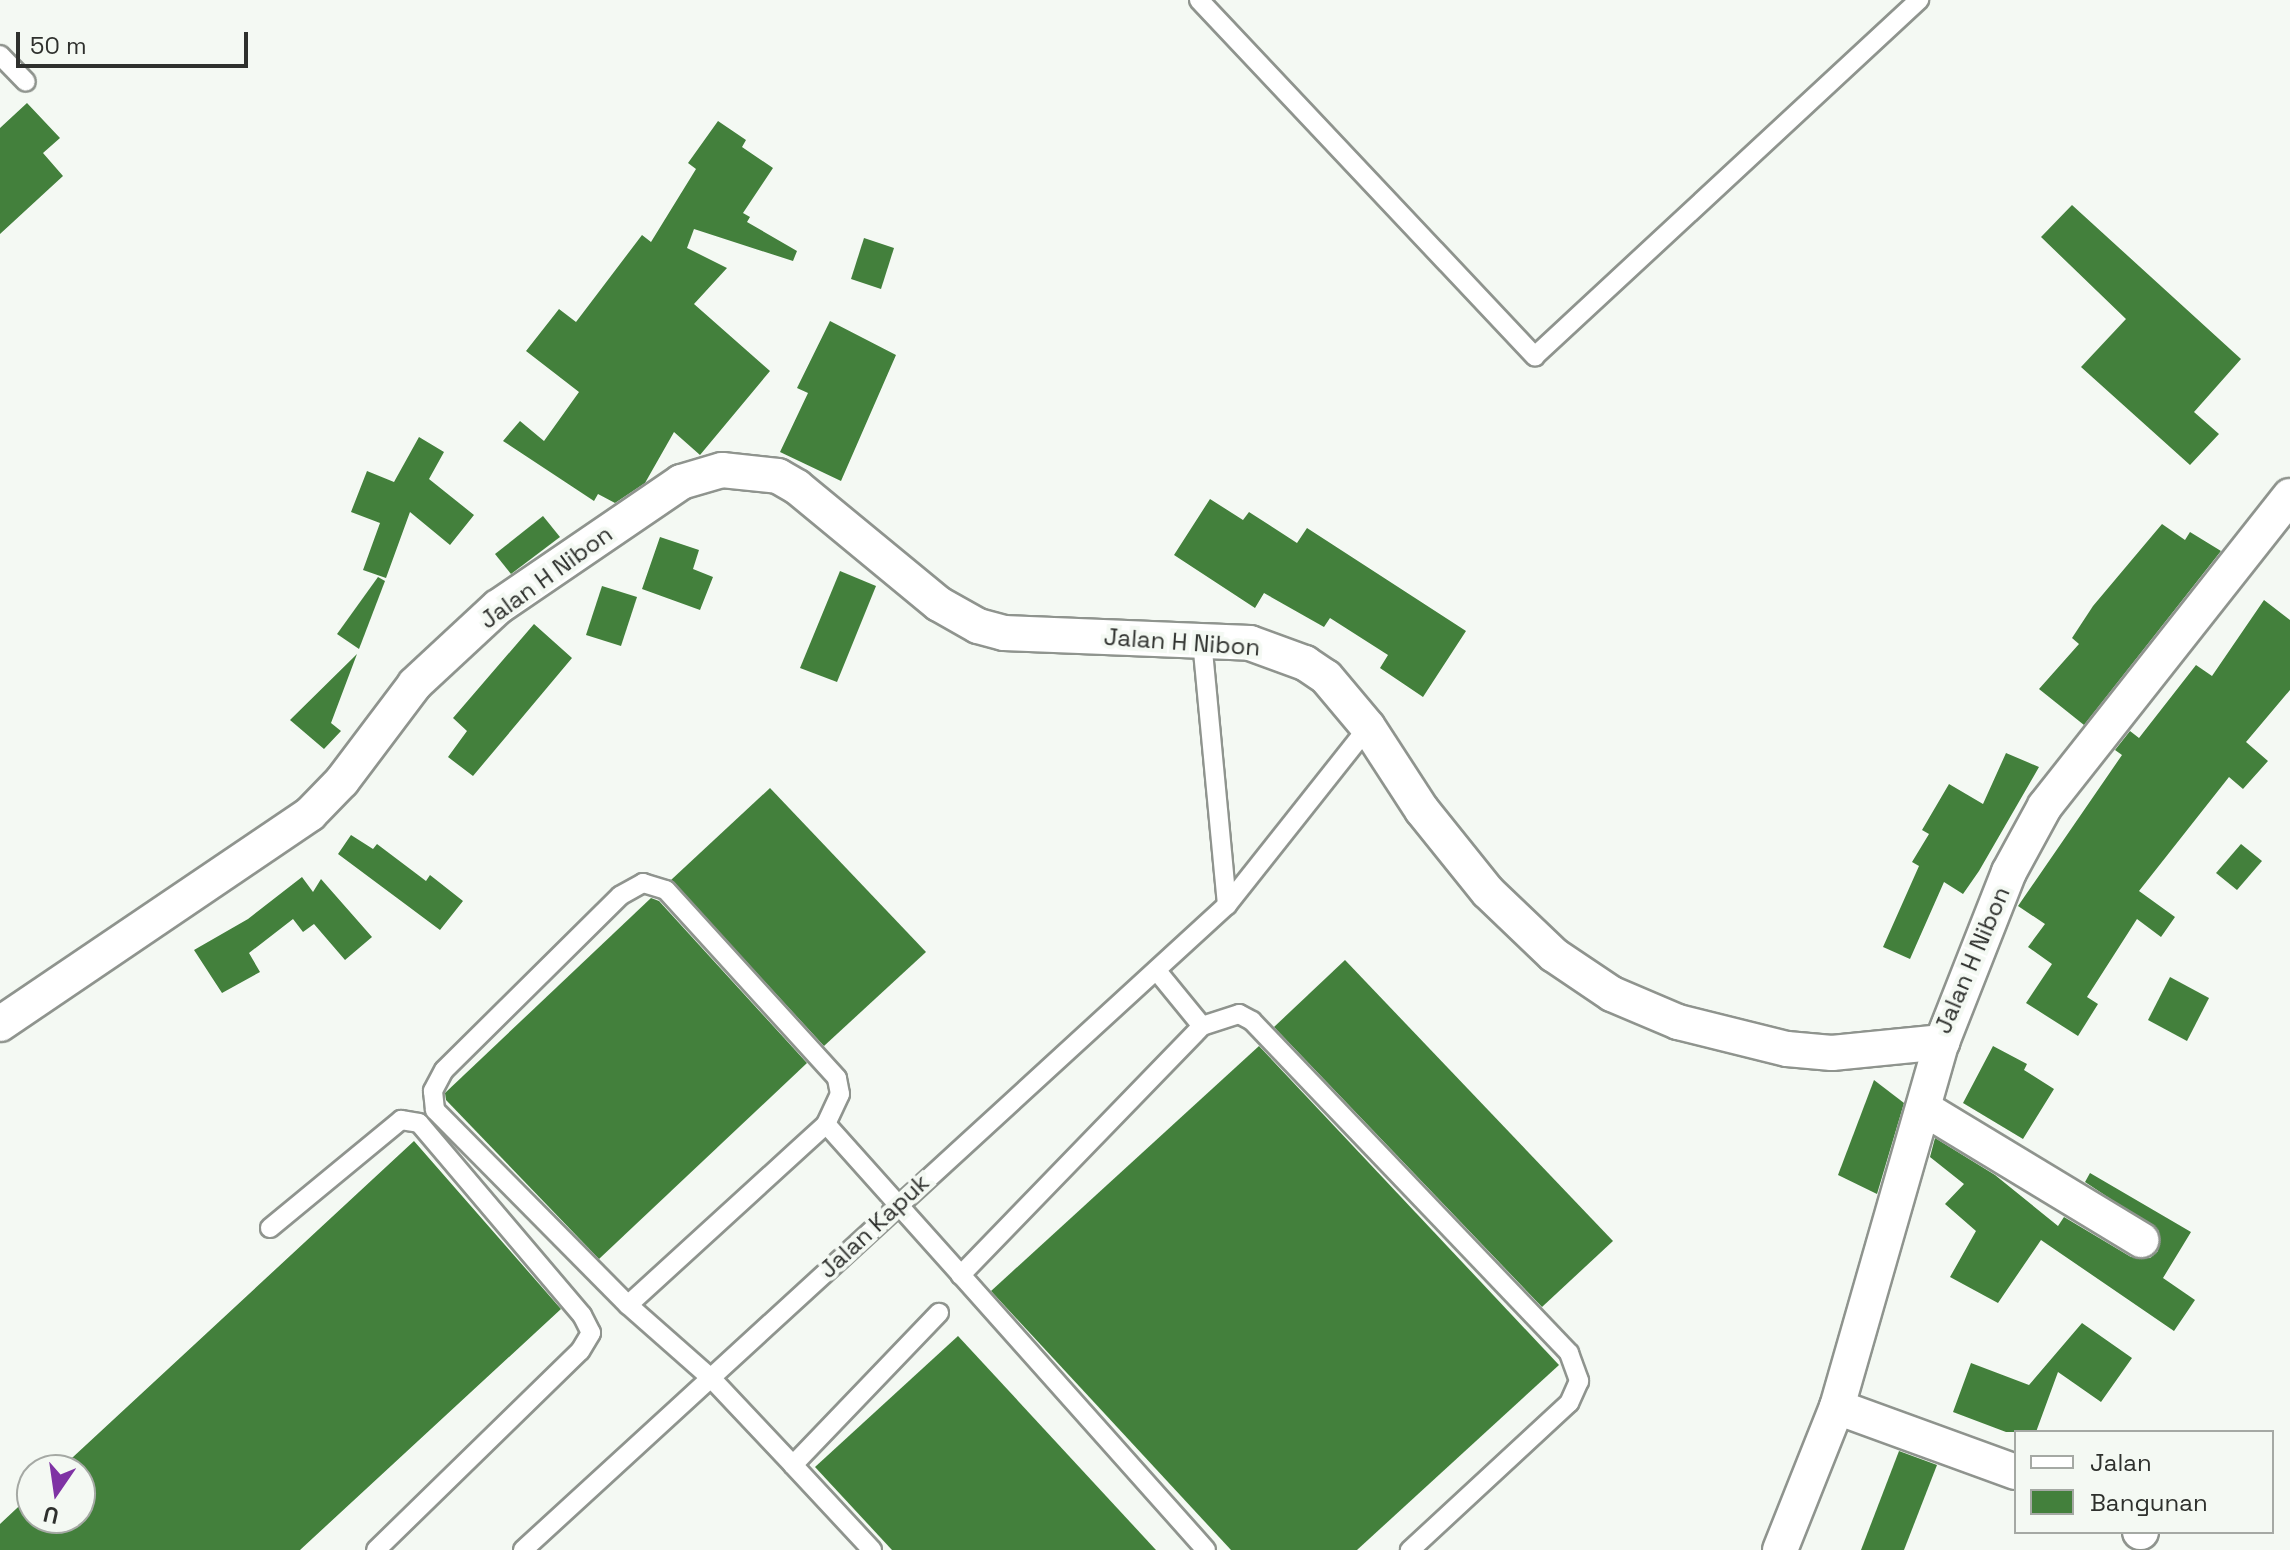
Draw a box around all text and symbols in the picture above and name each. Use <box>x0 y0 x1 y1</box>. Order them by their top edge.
scale bar <box>20 16 252 66</box>
text: 50 m <box>30 30 87 61</box>
street label: Jalan H Nibon <box>474 519 618 635</box>
street label: Jalan H Nibon <box>1103 622 1261 662</box>
street label: Jalan H Nibon <box>1928 882 2016 1038</box>
street label: Jalan Kapuk <box>813 1168 935 1284</box>
legend <box>2014 1430 2274 1534</box>
text: Jalan <box>2090 1447 2152 1478</box>
north arrow <box>16 1454 96 1534</box>
text: Bangunan <box>2090 1487 2208 1518</box>
text: U <box>41 1500 61 1531</box>

